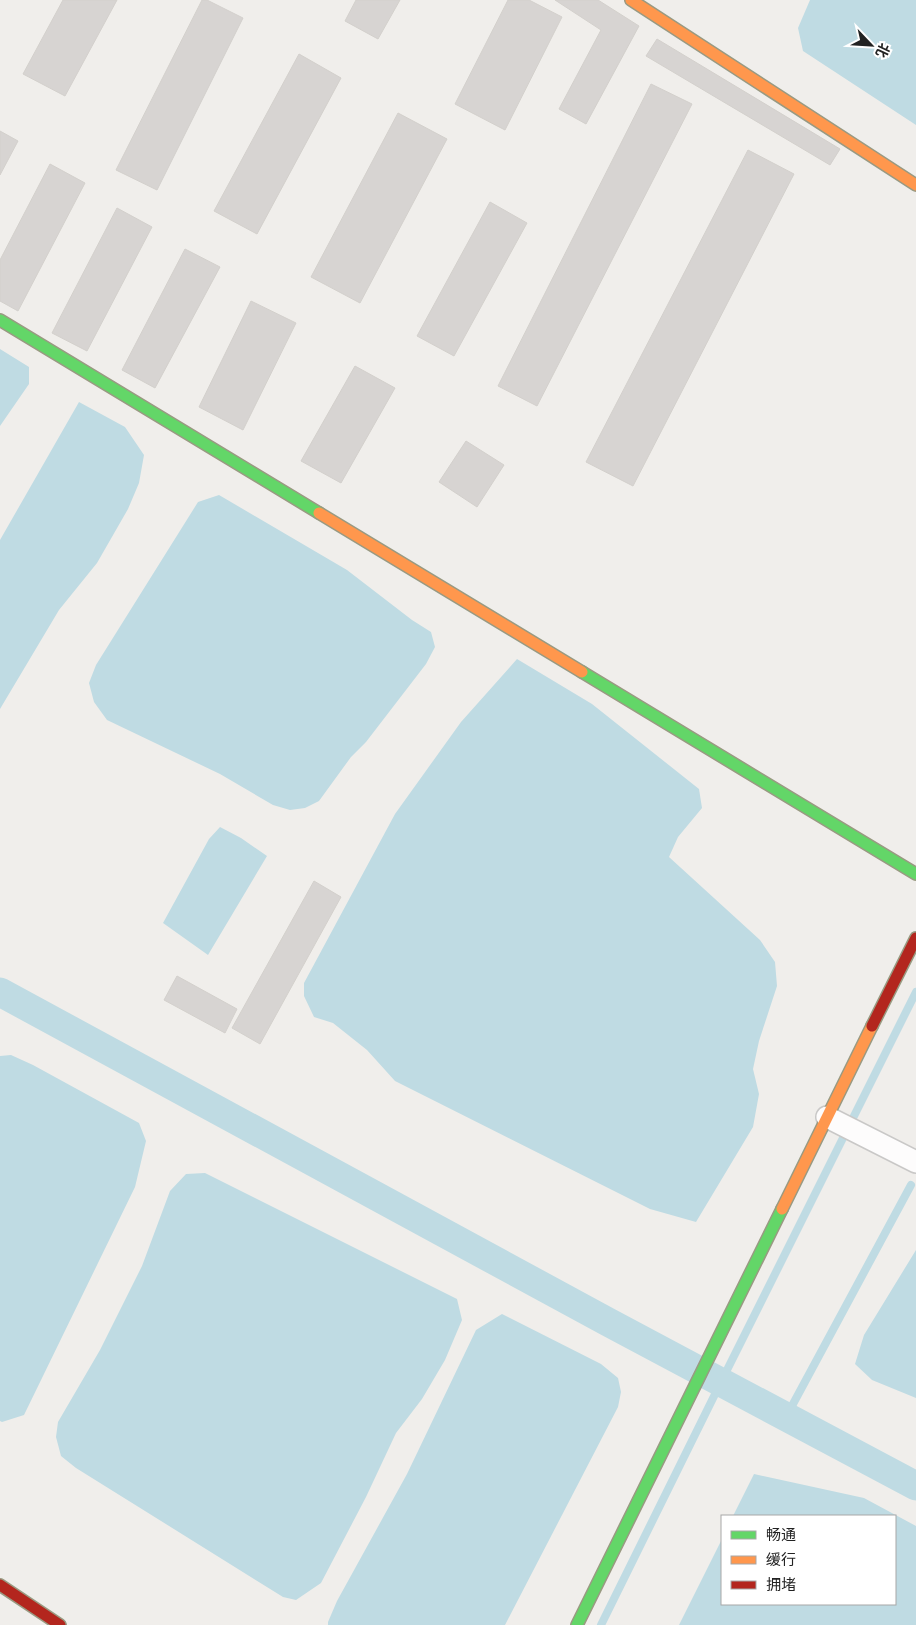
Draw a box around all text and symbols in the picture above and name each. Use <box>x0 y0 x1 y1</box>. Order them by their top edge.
north arrow <box>846 20 896 70</box>
text: 北 <box>871 40 892 60</box>
legend <box>721 1515 896 1605</box>
text: 畅通 <box>766 1527 796 1546</box>
text: 缓行 <box>766 1552 796 1571</box>
text: 拥堵 <box>766 1577 796 1596</box>

